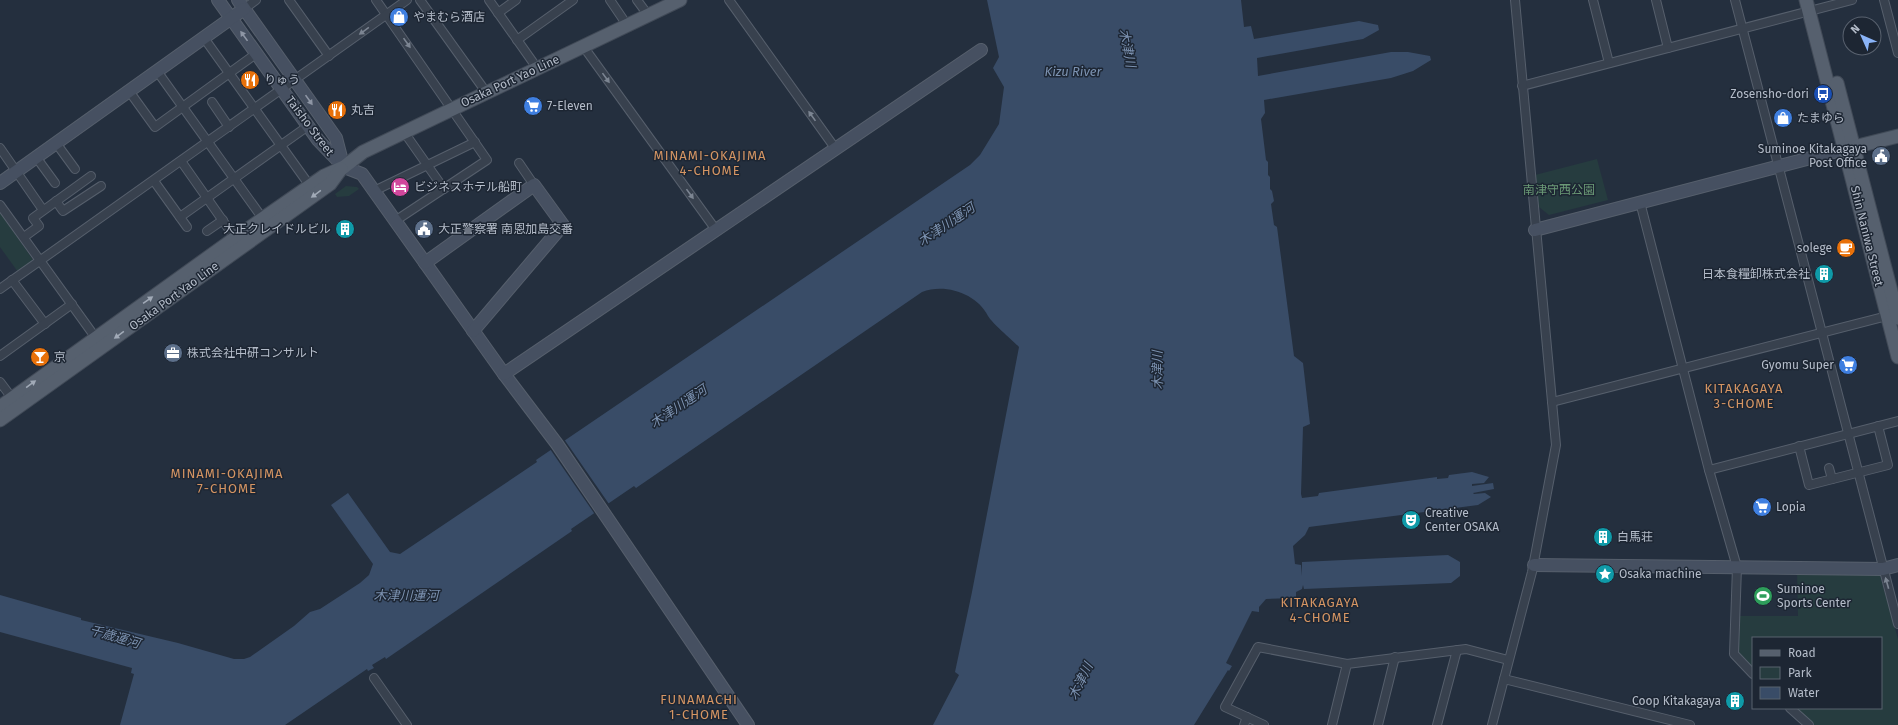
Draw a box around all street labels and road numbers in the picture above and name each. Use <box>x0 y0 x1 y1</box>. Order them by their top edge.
street label: Osaka Port Yao Line <box>459 52 561 110</box>
street label: Taisho Street <box>283 93 337 159</box>
street label: Shin Naniwa Street <box>1848 184 1886 288</box>
street label: Osaka Port Yao Line <box>127 259 221 333</box>

